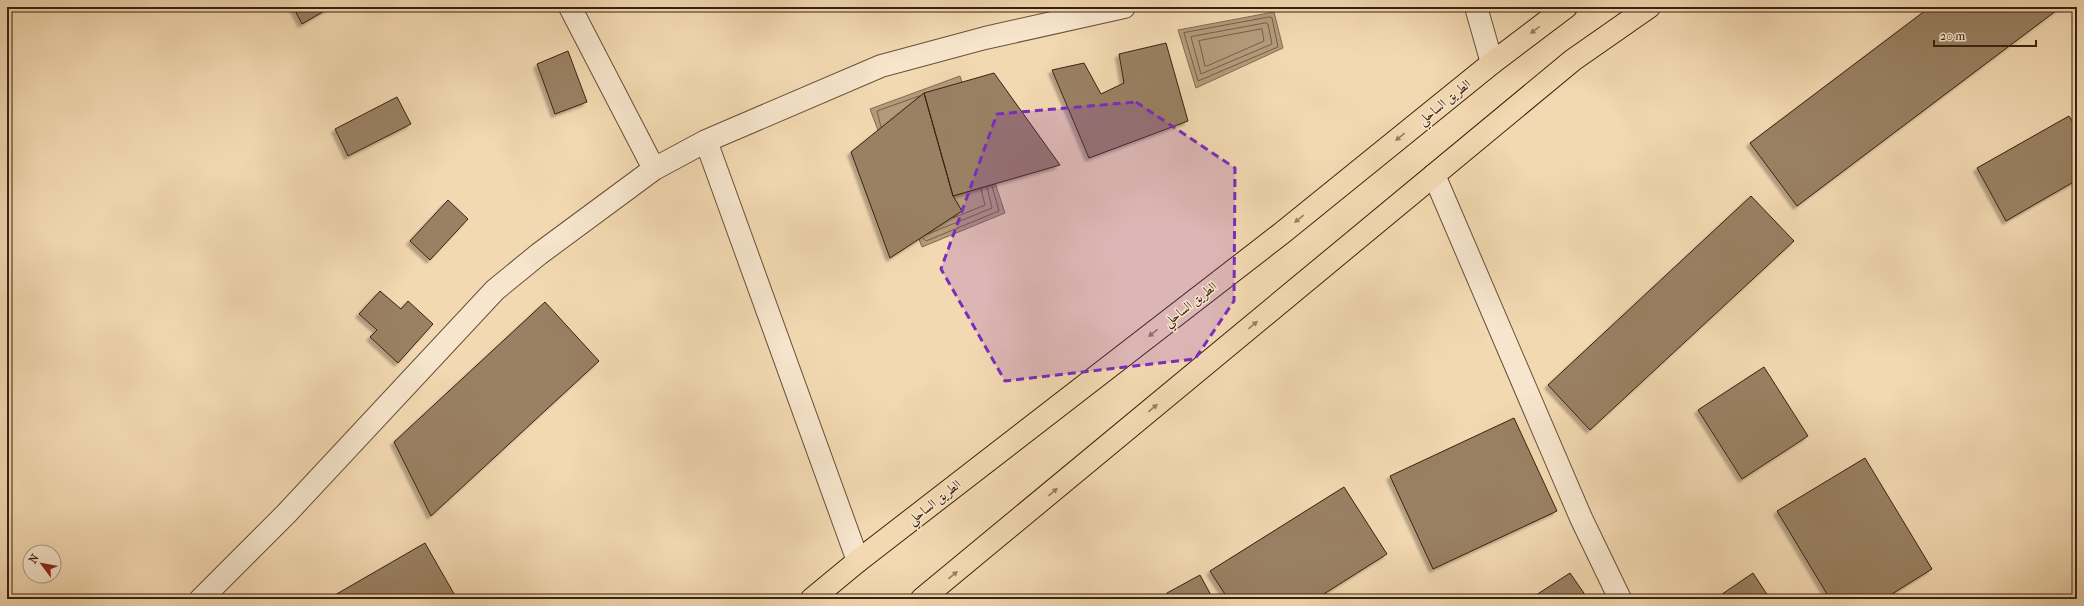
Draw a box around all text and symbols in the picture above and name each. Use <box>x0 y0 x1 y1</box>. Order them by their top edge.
scale bar <box>1934 22 2036 48</box>
one-way arrow <box>1530 26 1541 35</box>
text: 20 m <box>1940 29 1965 43</box>
street label: الطريق الساحلي <box>1415 76 1477 132</box>
one-way arrow <box>1395 133 1406 142</box>
one-way arrow <box>1294 215 1305 224</box>
street label: الطريق الساحلي <box>1160 278 1223 334</box>
one-way arrow <box>1247 321 1258 330</box>
one-way arrow <box>1147 329 1158 338</box>
one-way arrow <box>1147 404 1158 413</box>
street label: الطريق الساحلي <box>904 476 967 532</box>
one-way arrow <box>1048 487 1058 496</box>
north arrow <box>22 544 62 584</box>
text: N <box>26 551 42 566</box>
one-way arrow <box>947 570 958 579</box>

